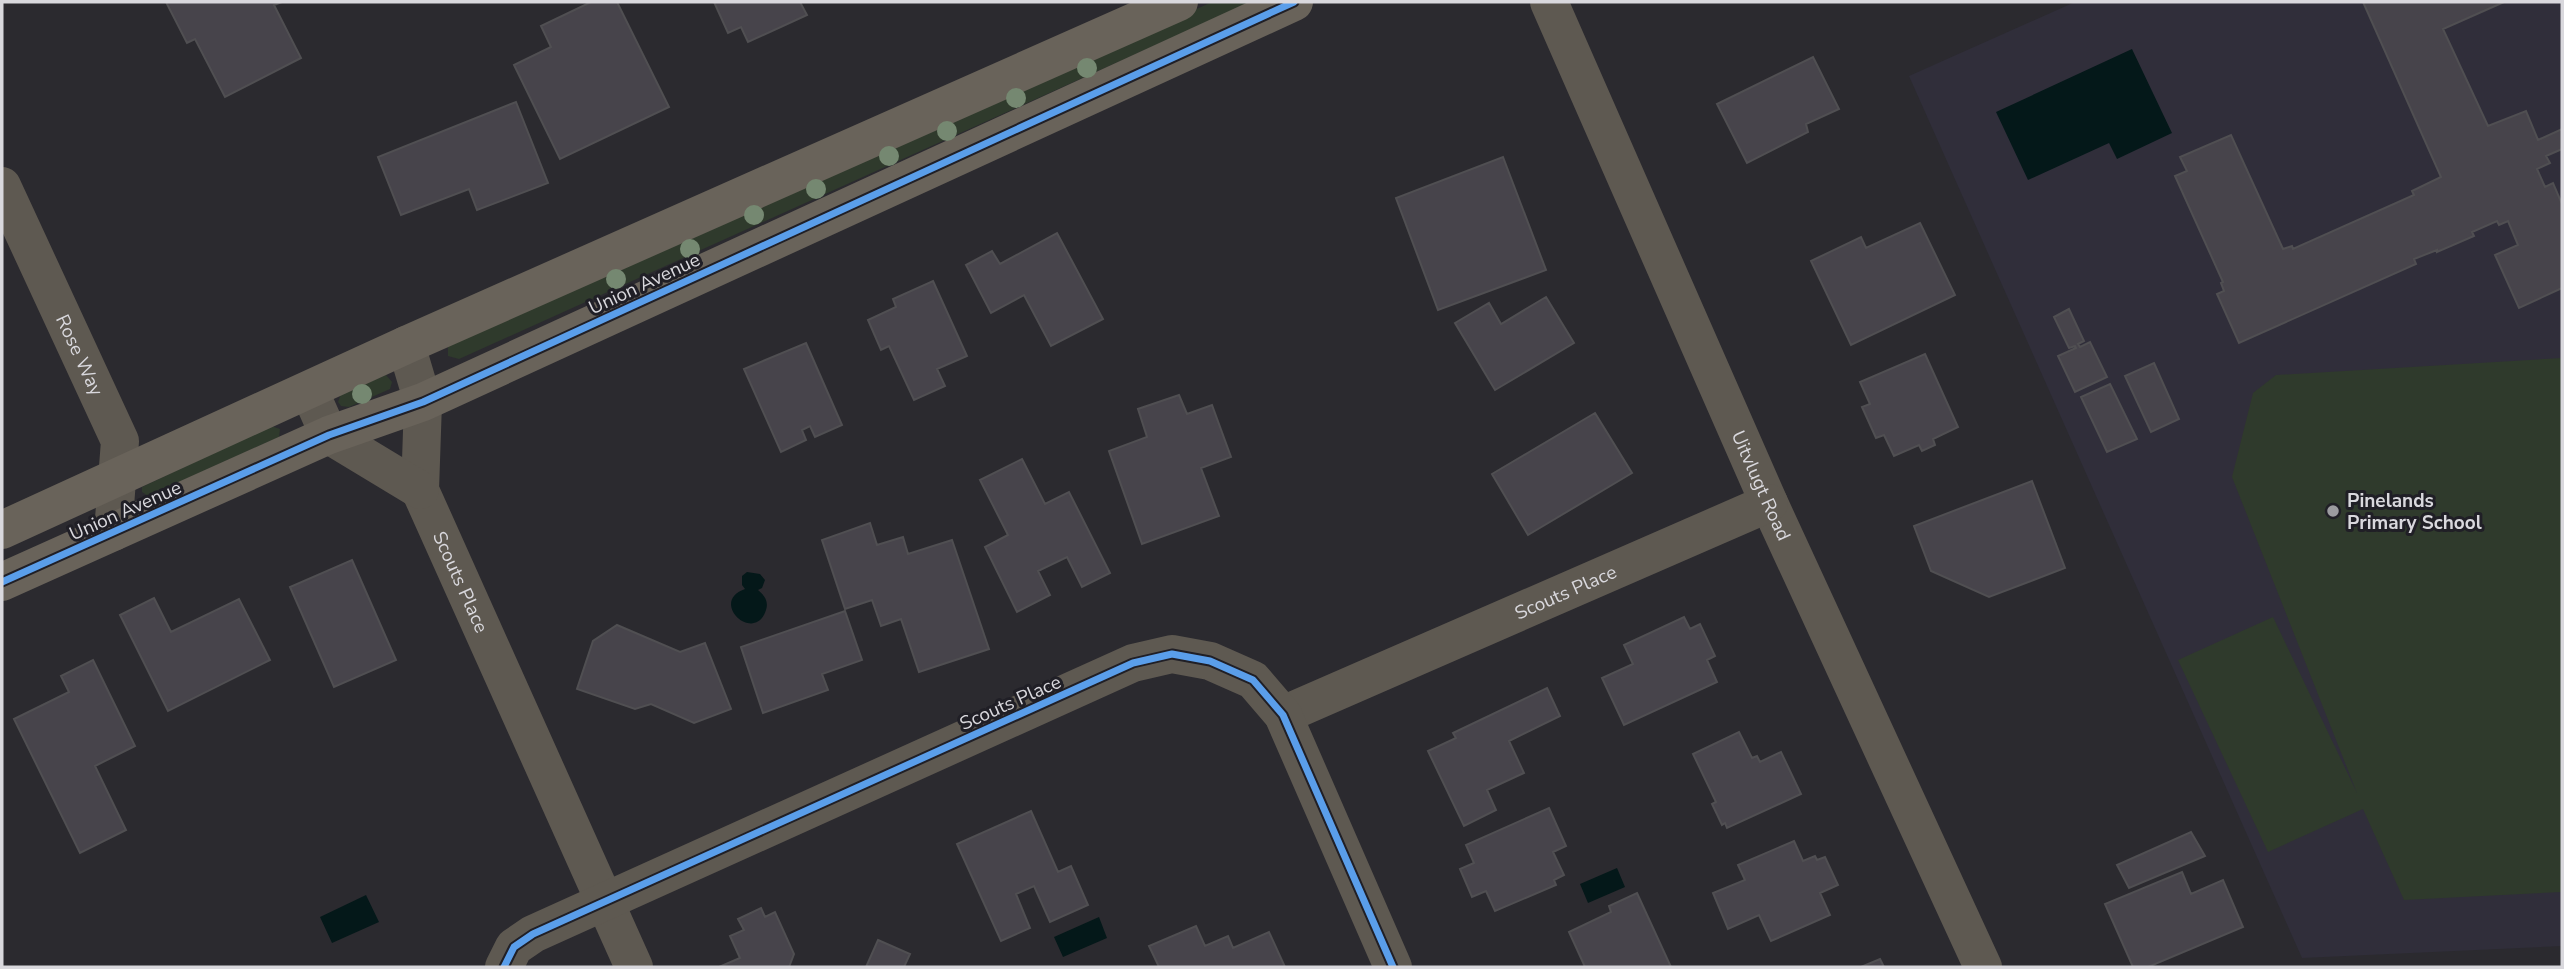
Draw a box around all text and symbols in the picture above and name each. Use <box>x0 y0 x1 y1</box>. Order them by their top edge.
street label: Union Avenue <box>585 247 704 321</box>
street label: Rose Way <box>49 310 109 400</box>
street label: Uitvlugt Road <box>1725 427 1797 545</box>
street label: Union Avenue <box>65 475 185 547</box>
place label: Pinelands Primary School <box>2347 488 2482 536</box>
marker: Pinelands Primary School <box>2325 503 2341 519</box>
street label: Scouts Place <box>426 527 494 637</box>
street label: Scouts Place <box>1511 559 1621 626</box>
street label: Scouts Place <box>956 669 1065 737</box>

